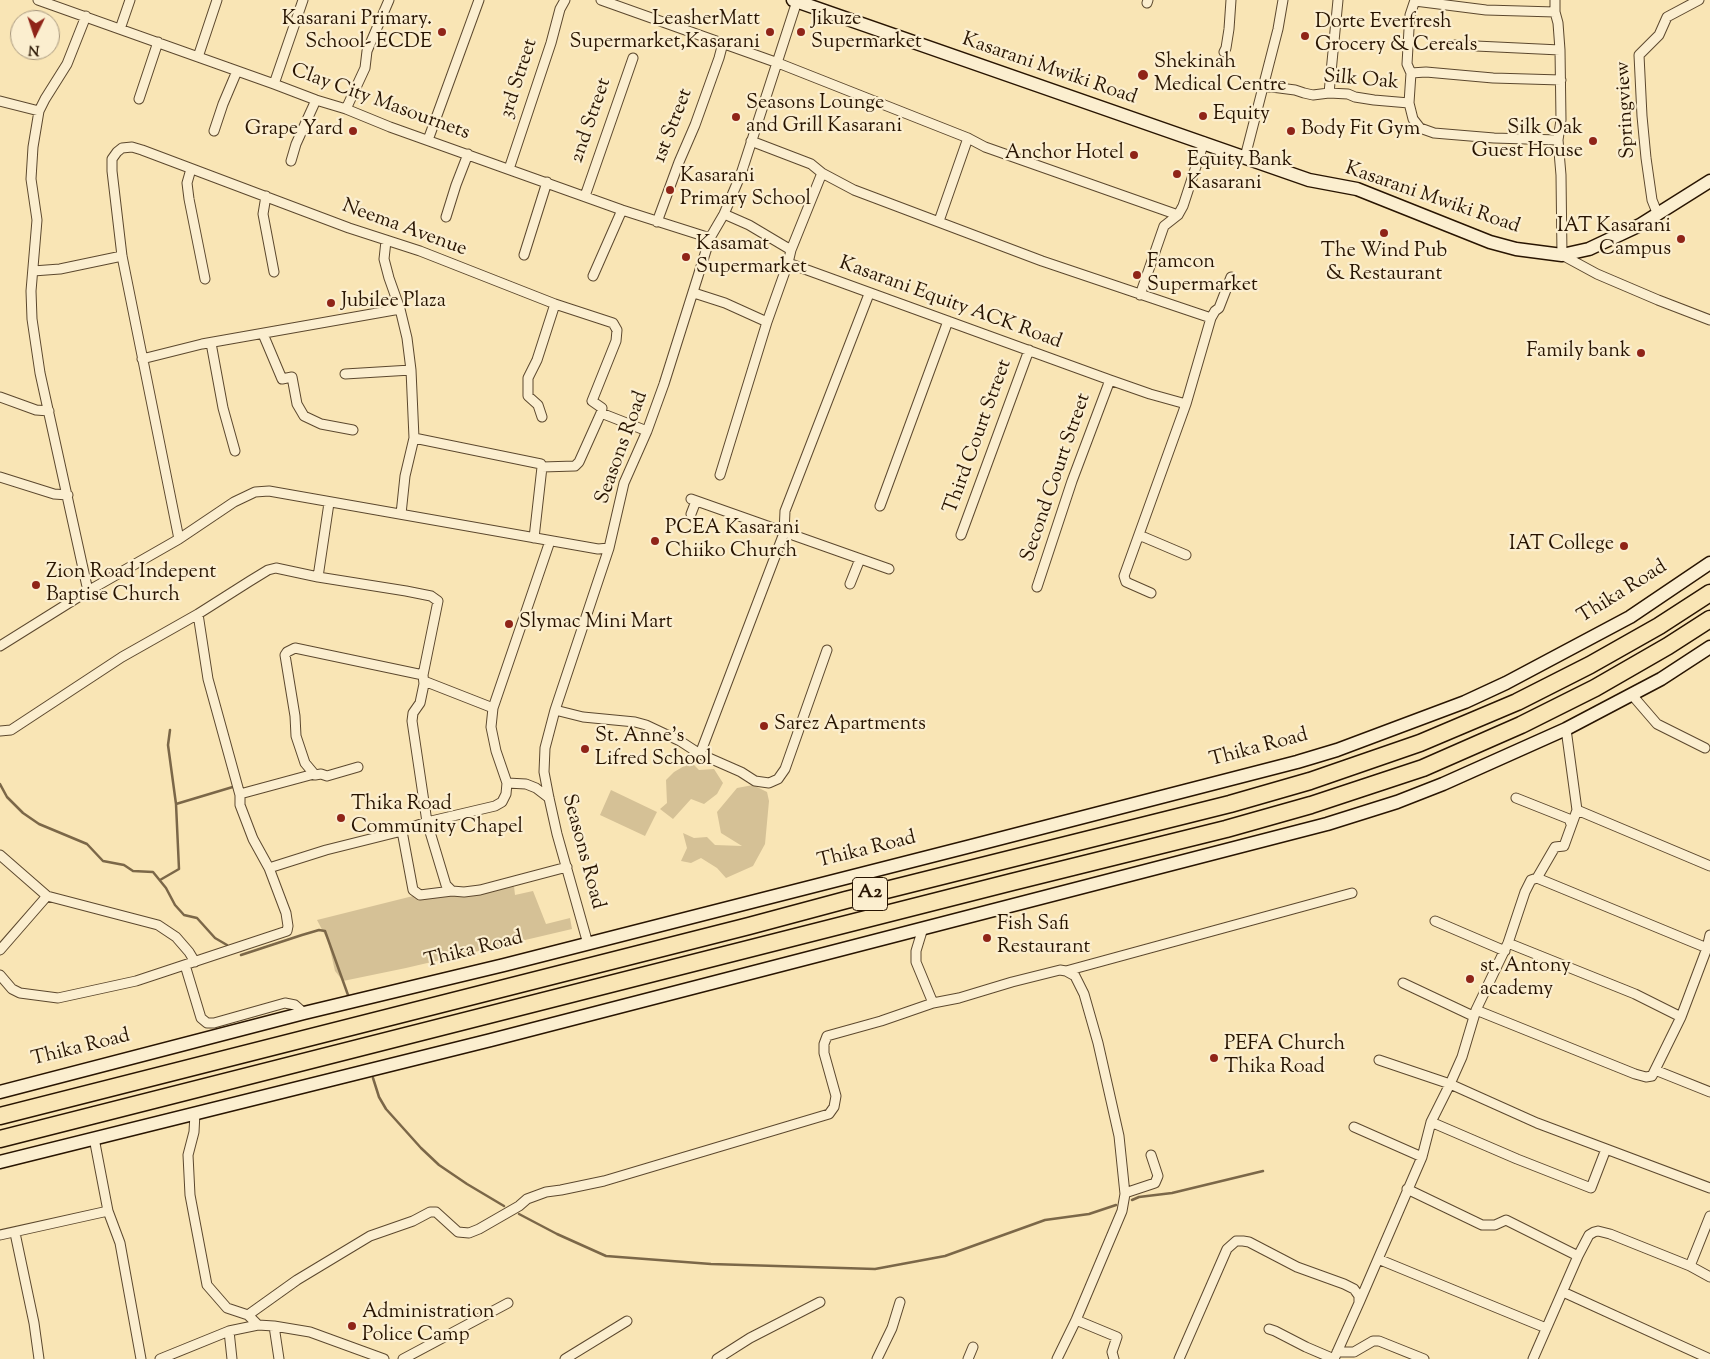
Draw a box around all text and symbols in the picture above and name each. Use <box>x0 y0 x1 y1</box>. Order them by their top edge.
place label: Kasarani Primary. School- ECDE <box>282 9 432 56</box>
place label: LeasherMatt Supermarket,Kasarani <box>569 9 760 56</box>
place label: Jikuze Supermarket <box>811 9 922 56</box>
north arrow <box>10 10 60 60</box>
place label: Dorte Everfresh Grocery & Cereals <box>1315 12 1477 59</box>
marker: Kasarani Primary. School- ECDE <box>436 26 448 38</box>
marker: LeasherMatt Supermarket,Kasarani <box>764 26 776 38</box>
marker: Jikuze Supermarket <box>795 26 807 38</box>
street label: Kasarani Mwiki Road <box>958 29 1140 111</box>
marker: Dorte Everfresh Grocery & Cereals <box>1299 30 1311 42</box>
street label: 3rd Street <box>496 36 544 122</box>
text: N <box>28 39 40 59</box>
place label: Shekinah Medical Centre <box>1154 52 1287 99</box>
street label: Clay City Masournets <box>287 60 473 146</box>
street label: Springview <box>1612 61 1642 159</box>
street label: Silk Oak <box>1322 66 1400 96</box>
marker: Shekinah Medical Centre <box>1136 68 1150 82</box>
street label: 2nd Street <box>566 75 618 167</box>
street label: 1st Street <box>649 86 699 166</box>
place label: Seasons Lounge and Grill Kasarani <box>746 93 902 140</box>
place label: Equity <box>1213 104 1270 128</box>
marker: Equity <box>1197 110 1209 122</box>
marker: Seasons Lounge and Grill Kasarani <box>730 111 742 123</box>
place label: Silk Oak Guest House <box>1471 118 1583 165</box>
place label: Grape Yard <box>245 119 343 143</box>
place label: Body Fit Gym <box>1301 119 1420 143</box>
marker: Grape Yard <box>347 125 359 137</box>
marker: Body Fit Gym <box>1285 125 1297 137</box>
marker: Silk Oak Guest House <box>1587 135 1599 147</box>
place label: Anchor Hotel <box>1005 143 1124 167</box>
marker: Anchor Hotel <box>1128 149 1140 161</box>
place label: Equity Bank Kasarani <box>1187 150 1293 197</box>
street label: Kasarani Mwiki Road <box>1341 158 1523 240</box>
place label: Kasarani Primary School <box>680 166 811 213</box>
marker: Equity Bank Kasarani <box>1171 168 1183 180</box>
marker: Kasarani Primary School <box>664 184 676 196</box>
street label: Neema Avenue <box>338 195 470 263</box>
place label: IAT Kasarani Campus <box>1557 216 1671 263</box>
marker: The Wind Pub & Restaurant <box>1378 227 1390 239</box>
marker: IAT Kasarani Campus <box>1675 233 1687 245</box>
place label: Kasamat Supermarket <box>696 234 807 281</box>
place label: The Wind Pub & Restaurant <box>1321 241 1447 288</box>
marker: Kasamat Supermarket <box>680 251 692 263</box>
street label: Kasarani Equity ACK Road <box>835 252 1065 356</box>
place label: Famcon Supermarket <box>1147 252 1258 299</box>
marker: Famcon Supermarket <box>1131 269 1143 281</box>
place label: Jubilee Plaza <box>341 291 446 315</box>
marker: Jubilee Plaza <box>325 297 337 309</box>
place label: Family bank <box>1526 341 1631 365</box>
marker: Family bank <box>1635 347 1647 359</box>
street label: Third Court Street <box>940 356 1018 518</box>
street label: Seasons Road <box>592 388 654 508</box>
street label: Second Court Street <box>1017 391 1097 565</box>
place label: PCEA Kasarani Chiiko Church <box>665 518 800 565</box>
place label: IAT College <box>1509 534 1614 558</box>
marker: PCEA Kasarani Chiiko Church <box>649 535 661 547</box>
marker: IAT College <box>1618 540 1630 552</box>
street label: Thika Road <box>1574 556 1672 630</box>
place label: Zion Road Indepent Baptise Church <box>46 562 216 609</box>
marker: Zion Road Indepent Baptise Church <box>30 579 42 591</box>
place label: Slymac Mini Mart <box>519 612 673 636</box>
marker: Slymac Mini Mart <box>503 618 515 630</box>
place label: Sarez Apartments <box>774 714 926 738</box>
marker: Sarez Apartments <box>758 720 770 732</box>
street label: Thika Road <box>1207 724 1311 774</box>
place label: St. Anne's Lifred School <box>595 726 712 773</box>
marker: St. Anne's Lifred School <box>579 743 591 755</box>
street label: Seasons Road <box>555 792 609 912</box>
place label: Thika Road Community Chapel <box>351 794 523 841</box>
marker: Thika Road Community Chapel <box>335 812 347 824</box>
street label: Thika Road <box>815 827 919 875</box>
road number: A2 <box>852 878 888 911</box>
place label: Fish Safi Restaurant <box>997 914 1090 961</box>
street label: Thika Road <box>422 927 526 975</box>
marker: Fish Safi Restaurant <box>981 932 993 944</box>
place label: st. Antony academy <box>1480 956 1571 1003</box>
marker: st. Antony academy <box>1464 973 1476 985</box>
street label: Thika Road <box>29 1025 133 1073</box>
place label: PEFA Church Thika Road <box>1224 1034 1345 1081</box>
marker: PEFA Church Thika Road <box>1208 1052 1220 1064</box>
place label: Administration Police Camp <box>362 1302 495 1349</box>
marker: Administration Police Camp <box>346 1320 358 1332</box>

